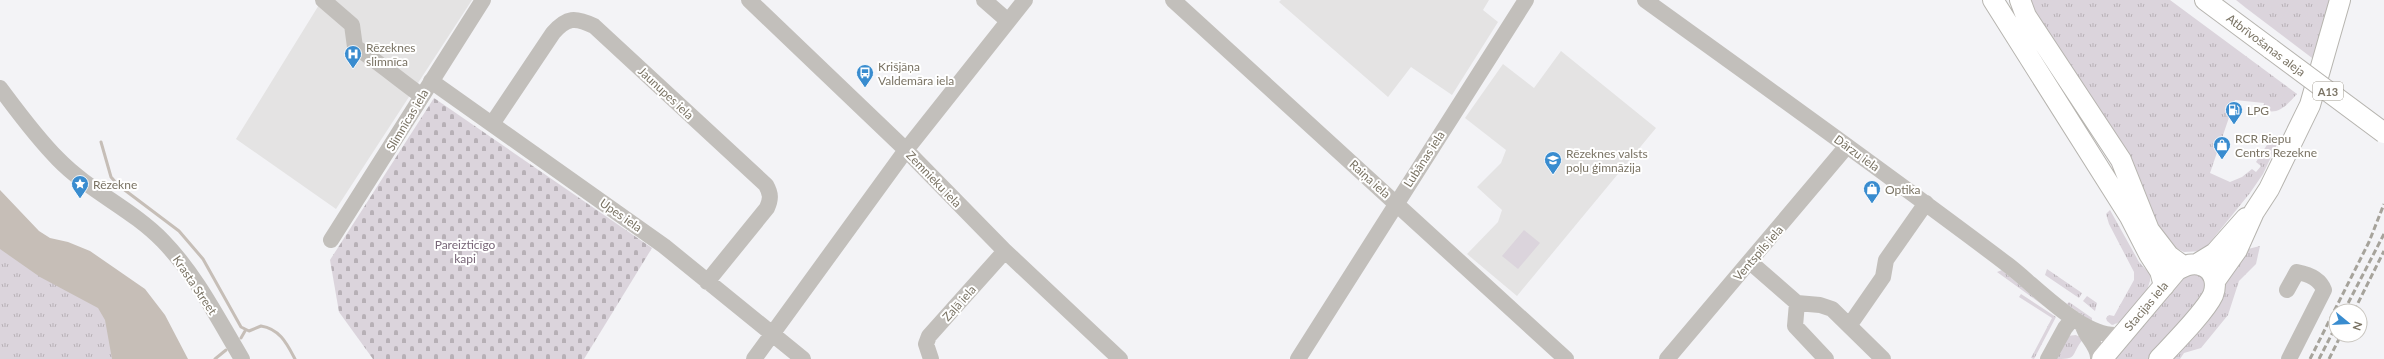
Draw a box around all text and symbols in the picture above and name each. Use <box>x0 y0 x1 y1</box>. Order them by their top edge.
street label: Atbrīvošanas aleja <box>2224 10 2308 80</box>
place label: Rēzeknes slimnīca <box>366 40 415 69</box>
hospital icon: Rēzeknes slimnīca <box>343 44 363 69</box>
place label: Krišjāņa Valdemāra iela <box>878 59 954 88</box>
bus stop icon: Krišjāņa Valdemāra iela <box>855 63 875 88</box>
street label: Jaunupes iela <box>635 64 697 122</box>
road number: A13 <box>2313 82 2343 100</box>
street label: Slimnīcas iela <box>383 86 431 154</box>
fuel station icon: LPG <box>2224 100 2244 125</box>
place label: LPG <box>2247 103 2269 118</box>
street label: Lubānas iela <box>1400 128 1448 190</box>
street label: Dārzu iela <box>1831 131 1883 175</box>
place label: RCR Riepu Centrs Rezekne <box>2235 131 2317 160</box>
shop icon: RCR Riepu Centrs Rezekne <box>2212 135 2232 160</box>
place label: Rēzeknes valsts poļu ģimnāzija <box>1566 146 1648 175</box>
street label: Zemnieku iela <box>903 148 965 210</box>
school or university icon: Rēzeknes valsts poļu ģimnāzija <box>1543 150 1563 175</box>
street label: Raiņa iela <box>1346 157 1394 201</box>
place icon: Rēzekne <box>70 174 90 199</box>
place label: Rēzekne <box>93 177 137 192</box>
shop icon: Optika <box>1862 179 1882 204</box>
place label: Optika <box>1885 182 1921 197</box>
street label: Upes iela <box>597 195 645 235</box>
street label: Ventspils iela <box>1730 222 1786 284</box>
park label: Pareizticīgo kapi <box>435 237 496 266</box>
street label: Krasta Street <box>170 252 221 318</box>
street label: Stacijas iela <box>2121 278 2171 334</box>
street label: Zaļā iela <box>939 282 979 324</box>
north arrow <box>2328 303 2368 343</box>
text: N <box>2350 320 2365 332</box>

